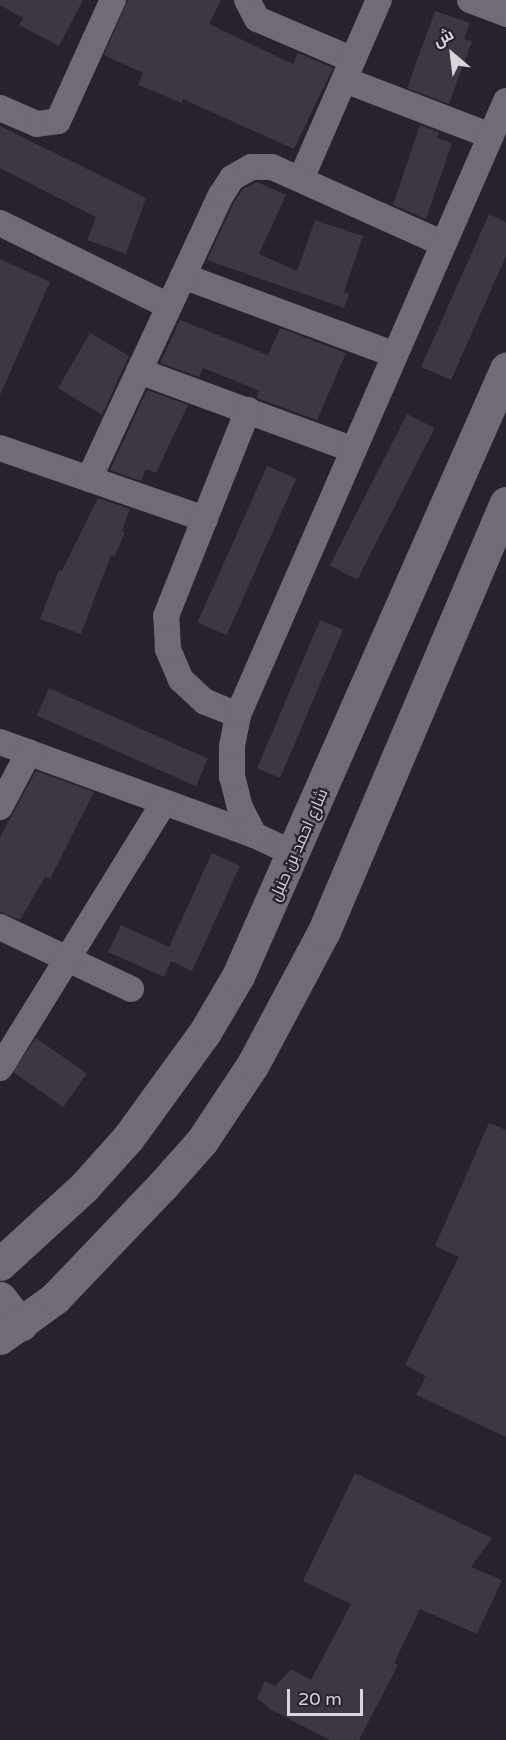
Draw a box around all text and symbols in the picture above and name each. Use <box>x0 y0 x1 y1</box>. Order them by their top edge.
north arrow <box>422 24 482 84</box>
text: ش <box>430 24 457 52</box>
street label: شارع احمد بن حنبل <box>266 786 332 904</box>
scale bar <box>290 1677 366 1715</box>
text: 20 m <box>298 1688 342 1710</box>

